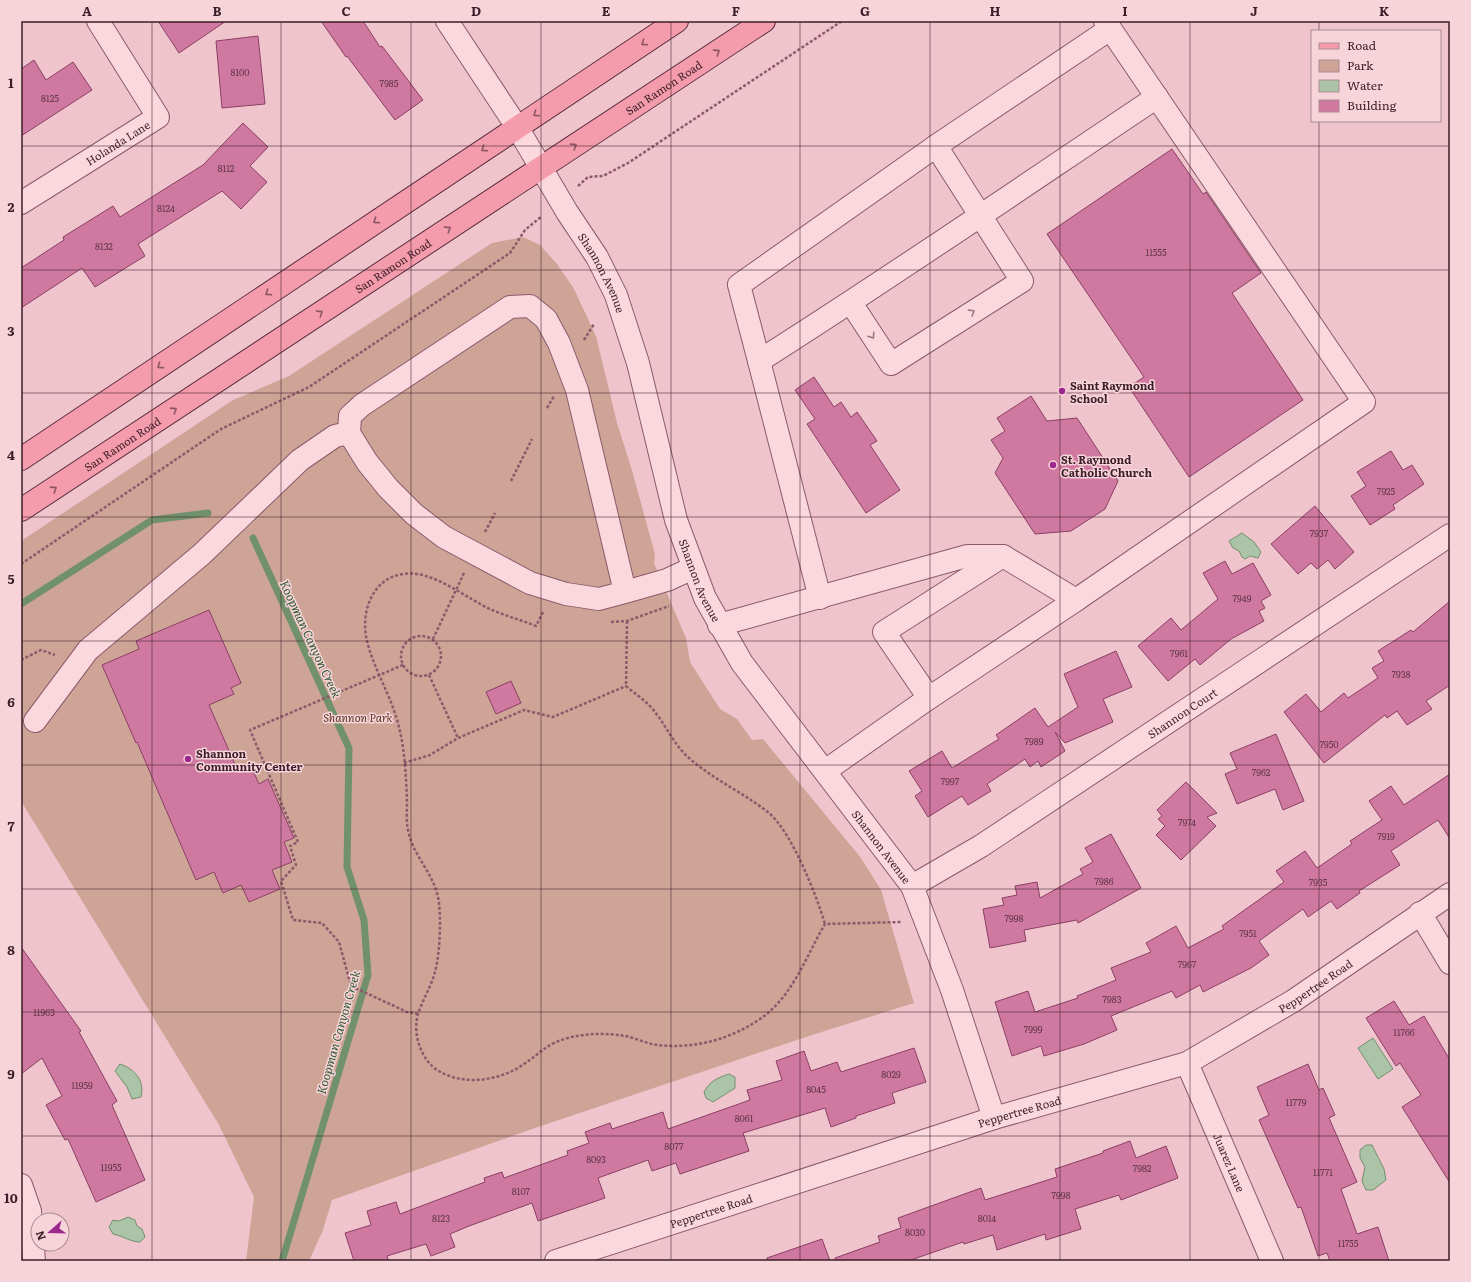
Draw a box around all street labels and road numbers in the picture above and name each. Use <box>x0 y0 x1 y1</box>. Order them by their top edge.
street label: San Ramon Road <box>622 56 705 118</box>
street label: Holanda Lane <box>82 116 153 169</box>
street label: Shannon Avenue <box>575 229 629 315</box>
street label: San Ramon Road <box>351 234 434 296</box>
street label: San Ramon Road <box>81 412 164 475</box>
street label: Shannon Avenue <box>676 536 725 625</box>
street label: Shannon Court <box>1144 683 1221 742</box>
street label: Shannon Avenue <box>849 806 915 887</box>
street label: Peppertree Road <box>1275 955 1355 1016</box>
street label: Peppertree Road <box>975 1091 1063 1131</box>
street label: Juarez Lane <box>1210 1130 1249 1194</box>
street label: Peppertree Road <box>667 1189 755 1231</box>

